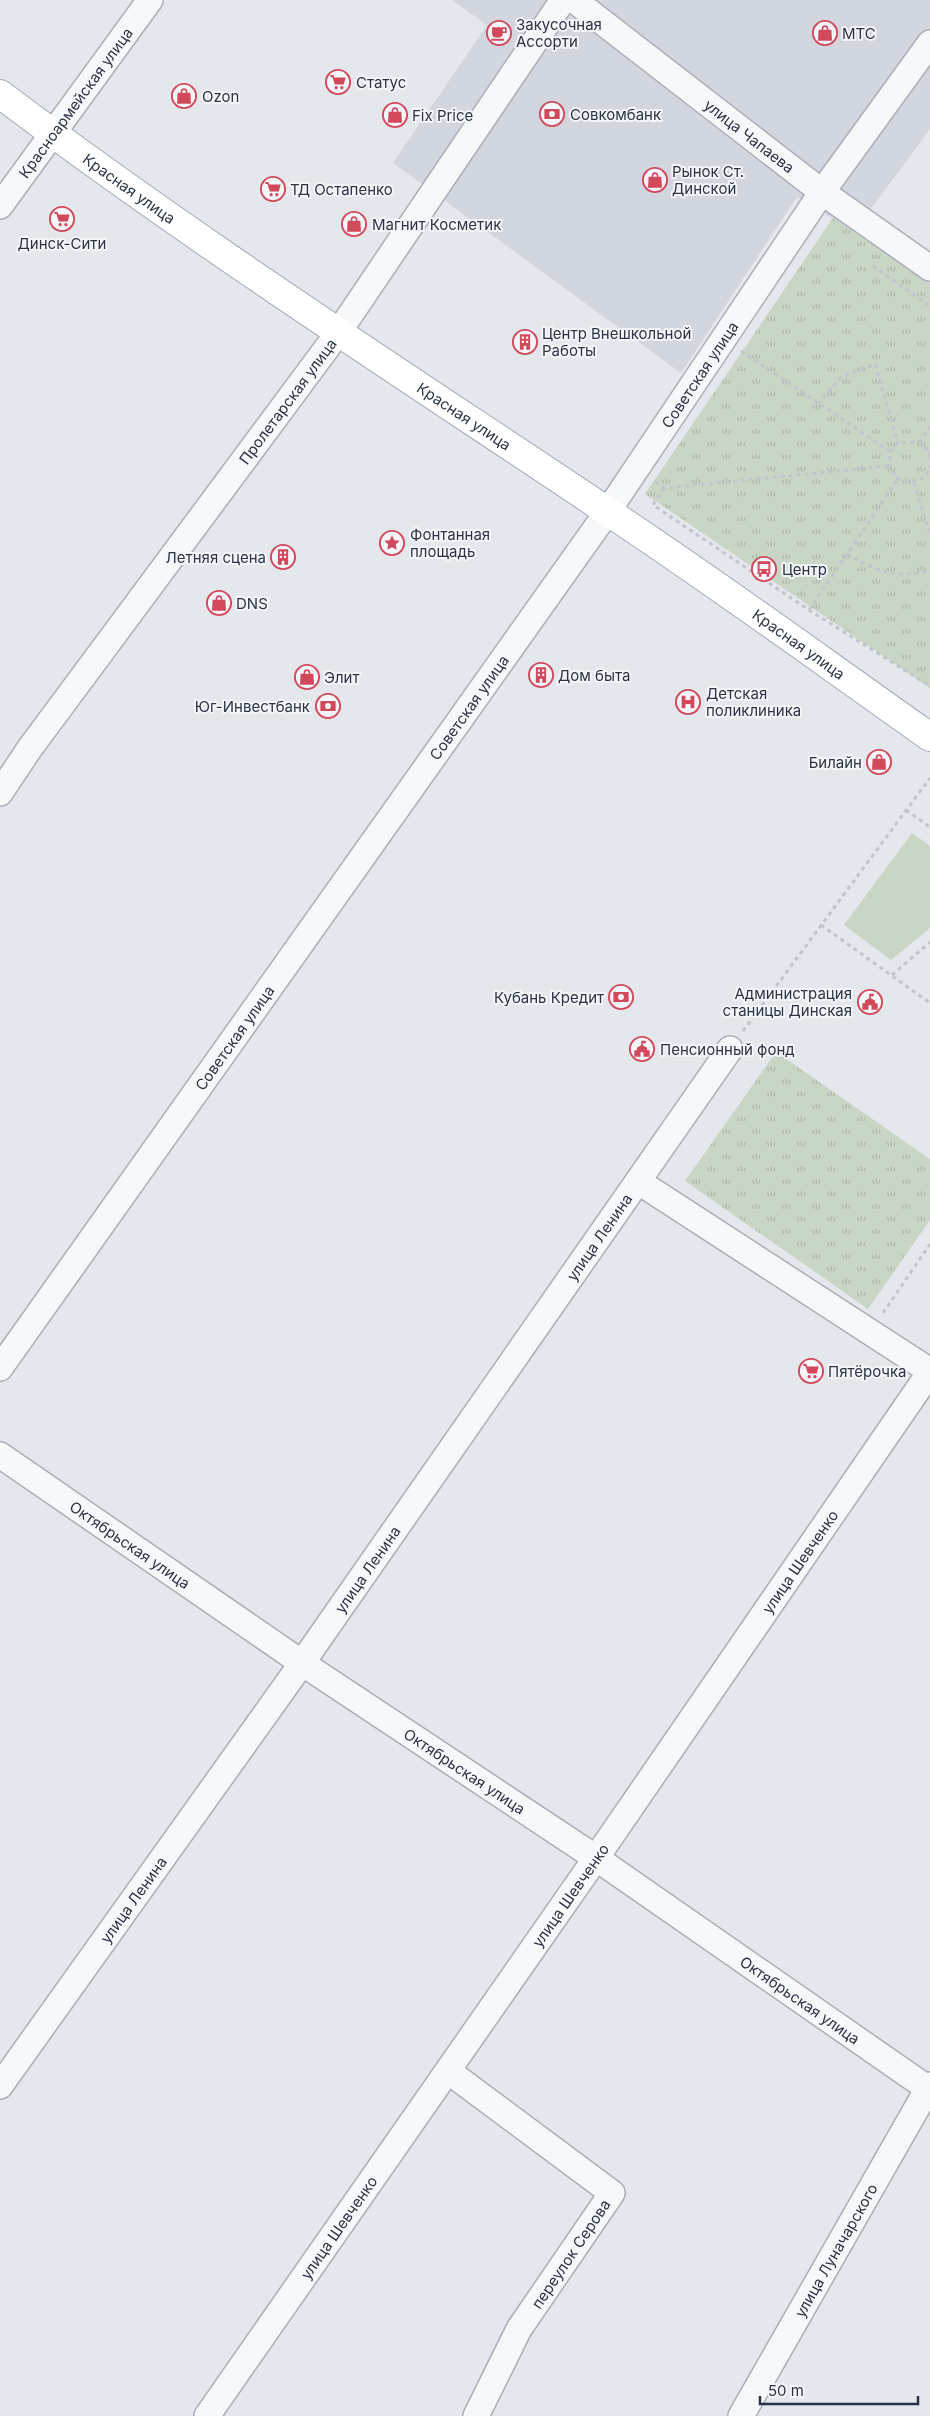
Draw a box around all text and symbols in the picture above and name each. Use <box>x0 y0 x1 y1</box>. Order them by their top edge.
place label: Закусочная Ассорти <box>516 15 602 51</box>
cafe icon: Закусочная Ассорти <box>486 20 512 46</box>
shop icon: МТС <box>812 20 838 46</box>
street label: Красноармейская улица <box>14 24 136 182</box>
place label: МТС <box>842 24 876 43</box>
supermarket icon: Статус <box>325 69 351 95</box>
place label: Статус <box>356 73 406 92</box>
shop icon: Ozon <box>171 83 197 109</box>
place label: Ozon <box>202 87 239 106</box>
street label: улица Чапаева <box>701 95 798 177</box>
bank icon: Совкомбанк <box>539 101 565 127</box>
shop icon: Fix Price <box>382 102 408 128</box>
place label: Совкомбанк <box>570 105 661 124</box>
place label: Fix Price <box>412 106 473 125</box>
street label: Красная улица <box>79 149 179 228</box>
place label: Рынок Ст. Динской <box>672 162 744 198</box>
shop icon: Рынок Ст. Динской <box>642 167 668 193</box>
supermarket icon: ТД Остапенко <box>260 176 286 202</box>
place label: ТД Остапенко <box>290 180 393 199</box>
supermarket icon: Динск-Сити <box>49 206 75 232</box>
shop icon: Магнит Косметик <box>341 211 367 237</box>
place label: Магнит Косметик <box>372 215 501 234</box>
place label: Динск-Сити <box>18 234 106 253</box>
street label: Советская улица <box>657 318 742 432</box>
place label: Центр Внешкольной Работы <box>542 324 691 360</box>
building icon: Центр Внешкольной Работы <box>512 329 538 355</box>
street label: Пролетарская улица <box>235 335 340 468</box>
street label: Красная улица <box>414 378 515 454</box>
place label: Фонтанная площадь <box>410 525 490 561</box>
place icon: Фонтанная площадь <box>379 530 405 556</box>
building icon: Летняя сцена <box>270 544 296 570</box>
place label: Летняя сцена <box>166 548 266 567</box>
bus stop icon: Центр <box>751 556 777 582</box>
place label: Центр <box>782 560 827 579</box>
shop icon: DNS <box>206 590 232 616</box>
place label: DNS <box>236 594 268 613</box>
street label: Красная улица <box>749 605 849 683</box>
street label: Советская улица <box>425 651 512 764</box>
building icon: Дом быта <box>528 662 554 688</box>
shop icon: Элит <box>294 664 320 690</box>
place label: Дом быта <box>558 666 630 685</box>
place label: Элит <box>324 668 359 687</box>
place label: Детская поликлиника <box>706 684 801 720</box>
hospital icon: Детская поликлиника <box>675 689 701 715</box>
bank icon: Юг-Инвестбанк <box>315 693 341 719</box>
place label: Юг-Инвестбанк <box>195 697 310 716</box>
shop icon: Билайн <box>866 749 892 775</box>
place label: Билайн <box>809 753 862 772</box>
street label: Советская улица <box>191 981 278 1094</box>
bank icon: Кубань Кредит <box>608 984 634 1010</box>
place label: Администрация станицы Динская <box>723 984 852 1020</box>
place label: Кубань Кредит <box>494 988 604 1007</box>
public building icon: Администрация станицы Динская <box>857 989 883 1015</box>
public building icon: Пенсионный фонд <box>629 1036 655 1062</box>
place label: Пенсионный фонд <box>660 1040 795 1059</box>
street label: улица Ленина <box>562 1190 636 1284</box>
supermarket icon: Пятёрочка <box>798 1358 824 1384</box>
place label: Пятёрочка <box>828 1362 907 1381</box>
street label: Октябрьская улица <box>66 1497 194 1593</box>
street label: улица Шевченко <box>758 1506 842 1617</box>
street label: улица Ленина <box>330 1522 404 1617</box>
street label: Октябрьская улица <box>400 1724 529 1818</box>
street label: улица Шевченко <box>528 1840 613 1950</box>
street label: улица Ленина <box>96 1853 170 1947</box>
street label: Октябрьская улица <box>736 1952 864 2048</box>
street label: улица Шевченко <box>296 2172 381 2283</box>
street label: улица Луначарского <box>790 2180 881 2320</box>
street label: переулок Серова <box>527 2196 615 2312</box>
scale bar <box>760 2374 918 2406</box>
text: 50 m <box>768 2381 804 2400</box>

